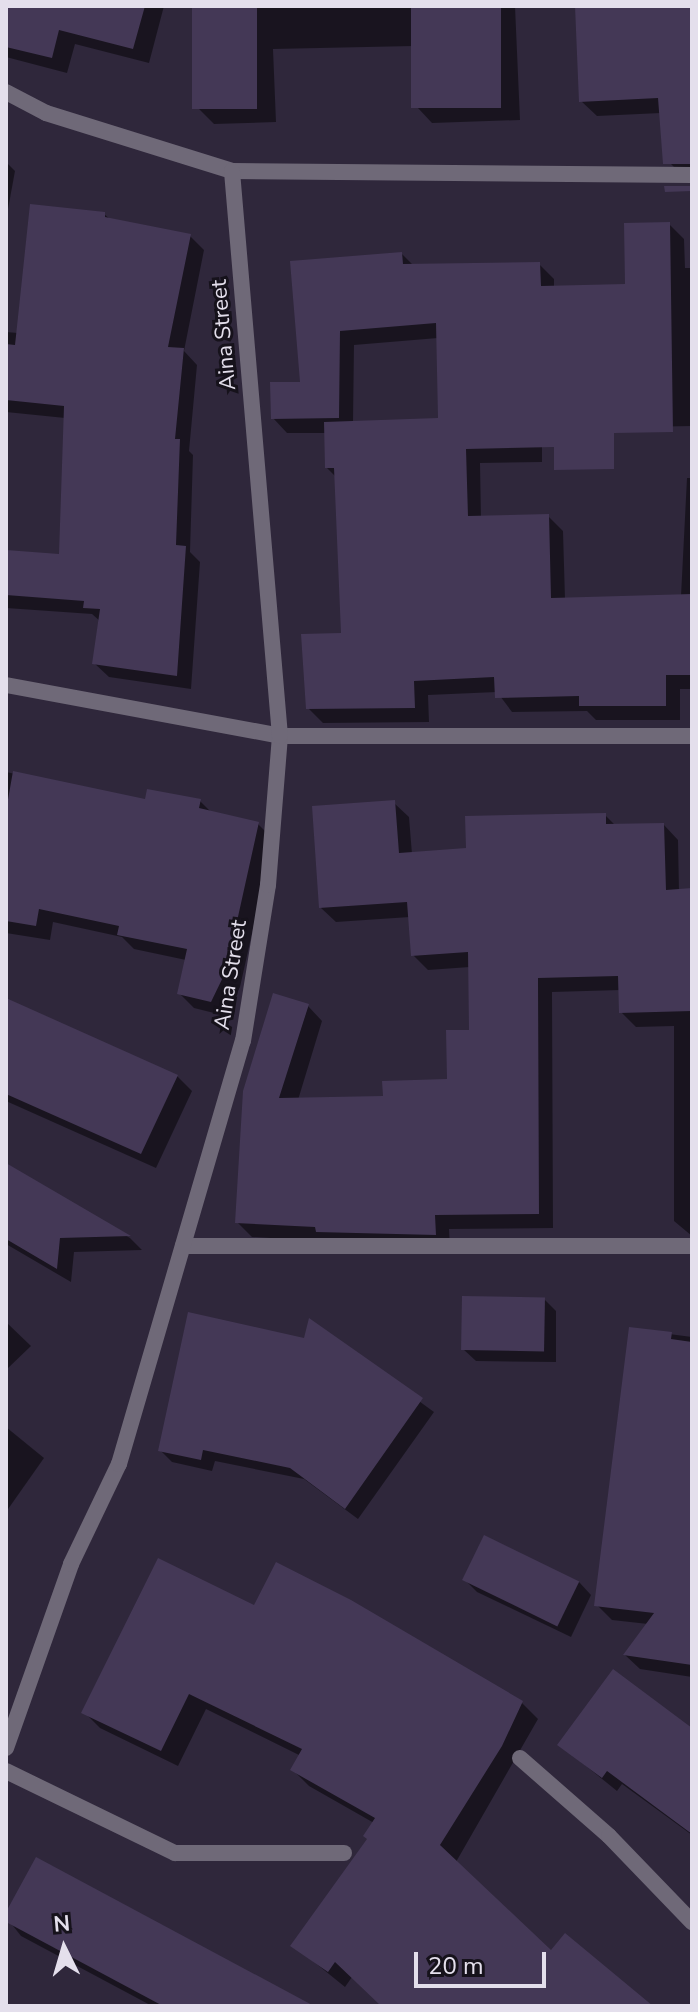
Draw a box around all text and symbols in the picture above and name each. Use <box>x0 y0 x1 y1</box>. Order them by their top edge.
street label: Aina Street <box>206 279 242 391</box>
street label: Aina Street <box>209 918 253 1032</box>
north arrow <box>24 1908 104 1988</box>
text: N <box>52 1908 71 1940</box>
scale bar <box>418 1936 550 1986</box>
text: 20 m <box>428 1950 484 1982</box>

